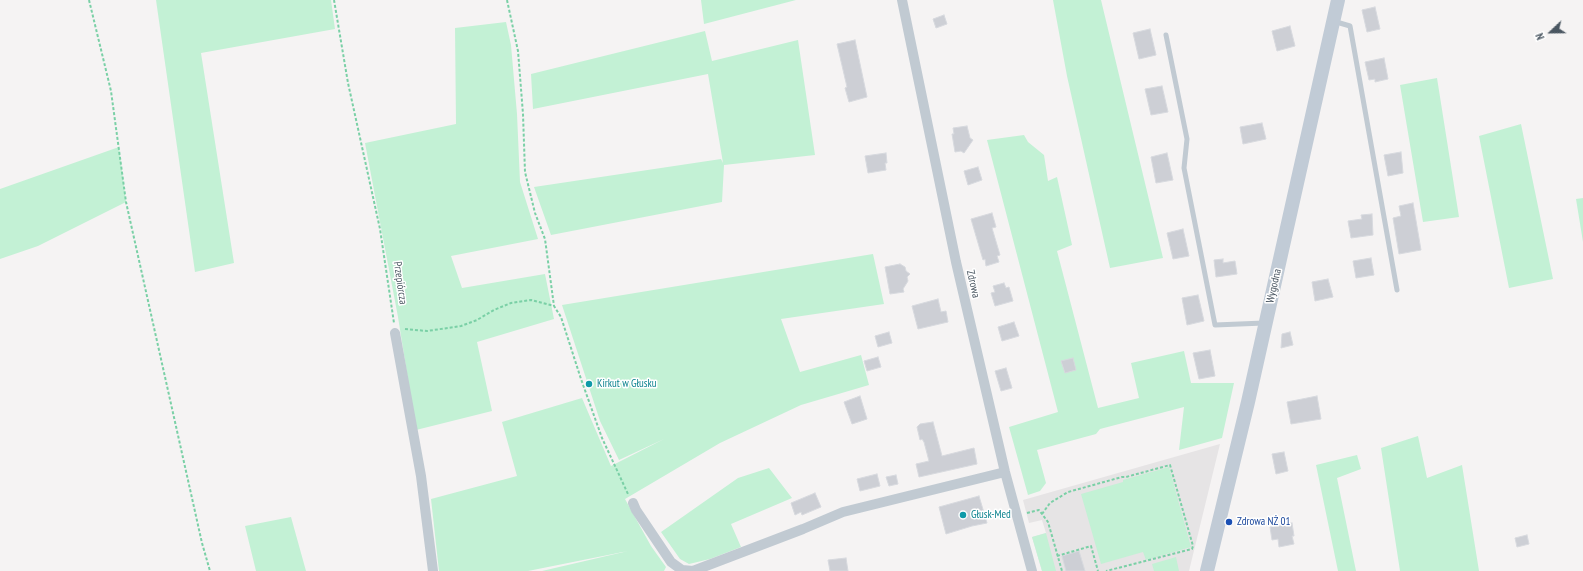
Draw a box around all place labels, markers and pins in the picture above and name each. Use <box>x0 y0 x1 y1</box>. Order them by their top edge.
place label: Kirkut w Głusku <box>597 377 657 391</box>
marker: Kirkut w Głusku <box>584 379 594 389</box>
place label: Głusk-Med <box>971 508 1011 522</box>
marker: Głusk-Med <box>958 510 968 520</box>
place label: Zdrowa NŻ 01 <box>1237 515 1290 529</box>
marker: Zdrowa NŻ 01 <box>1224 517 1234 527</box>

